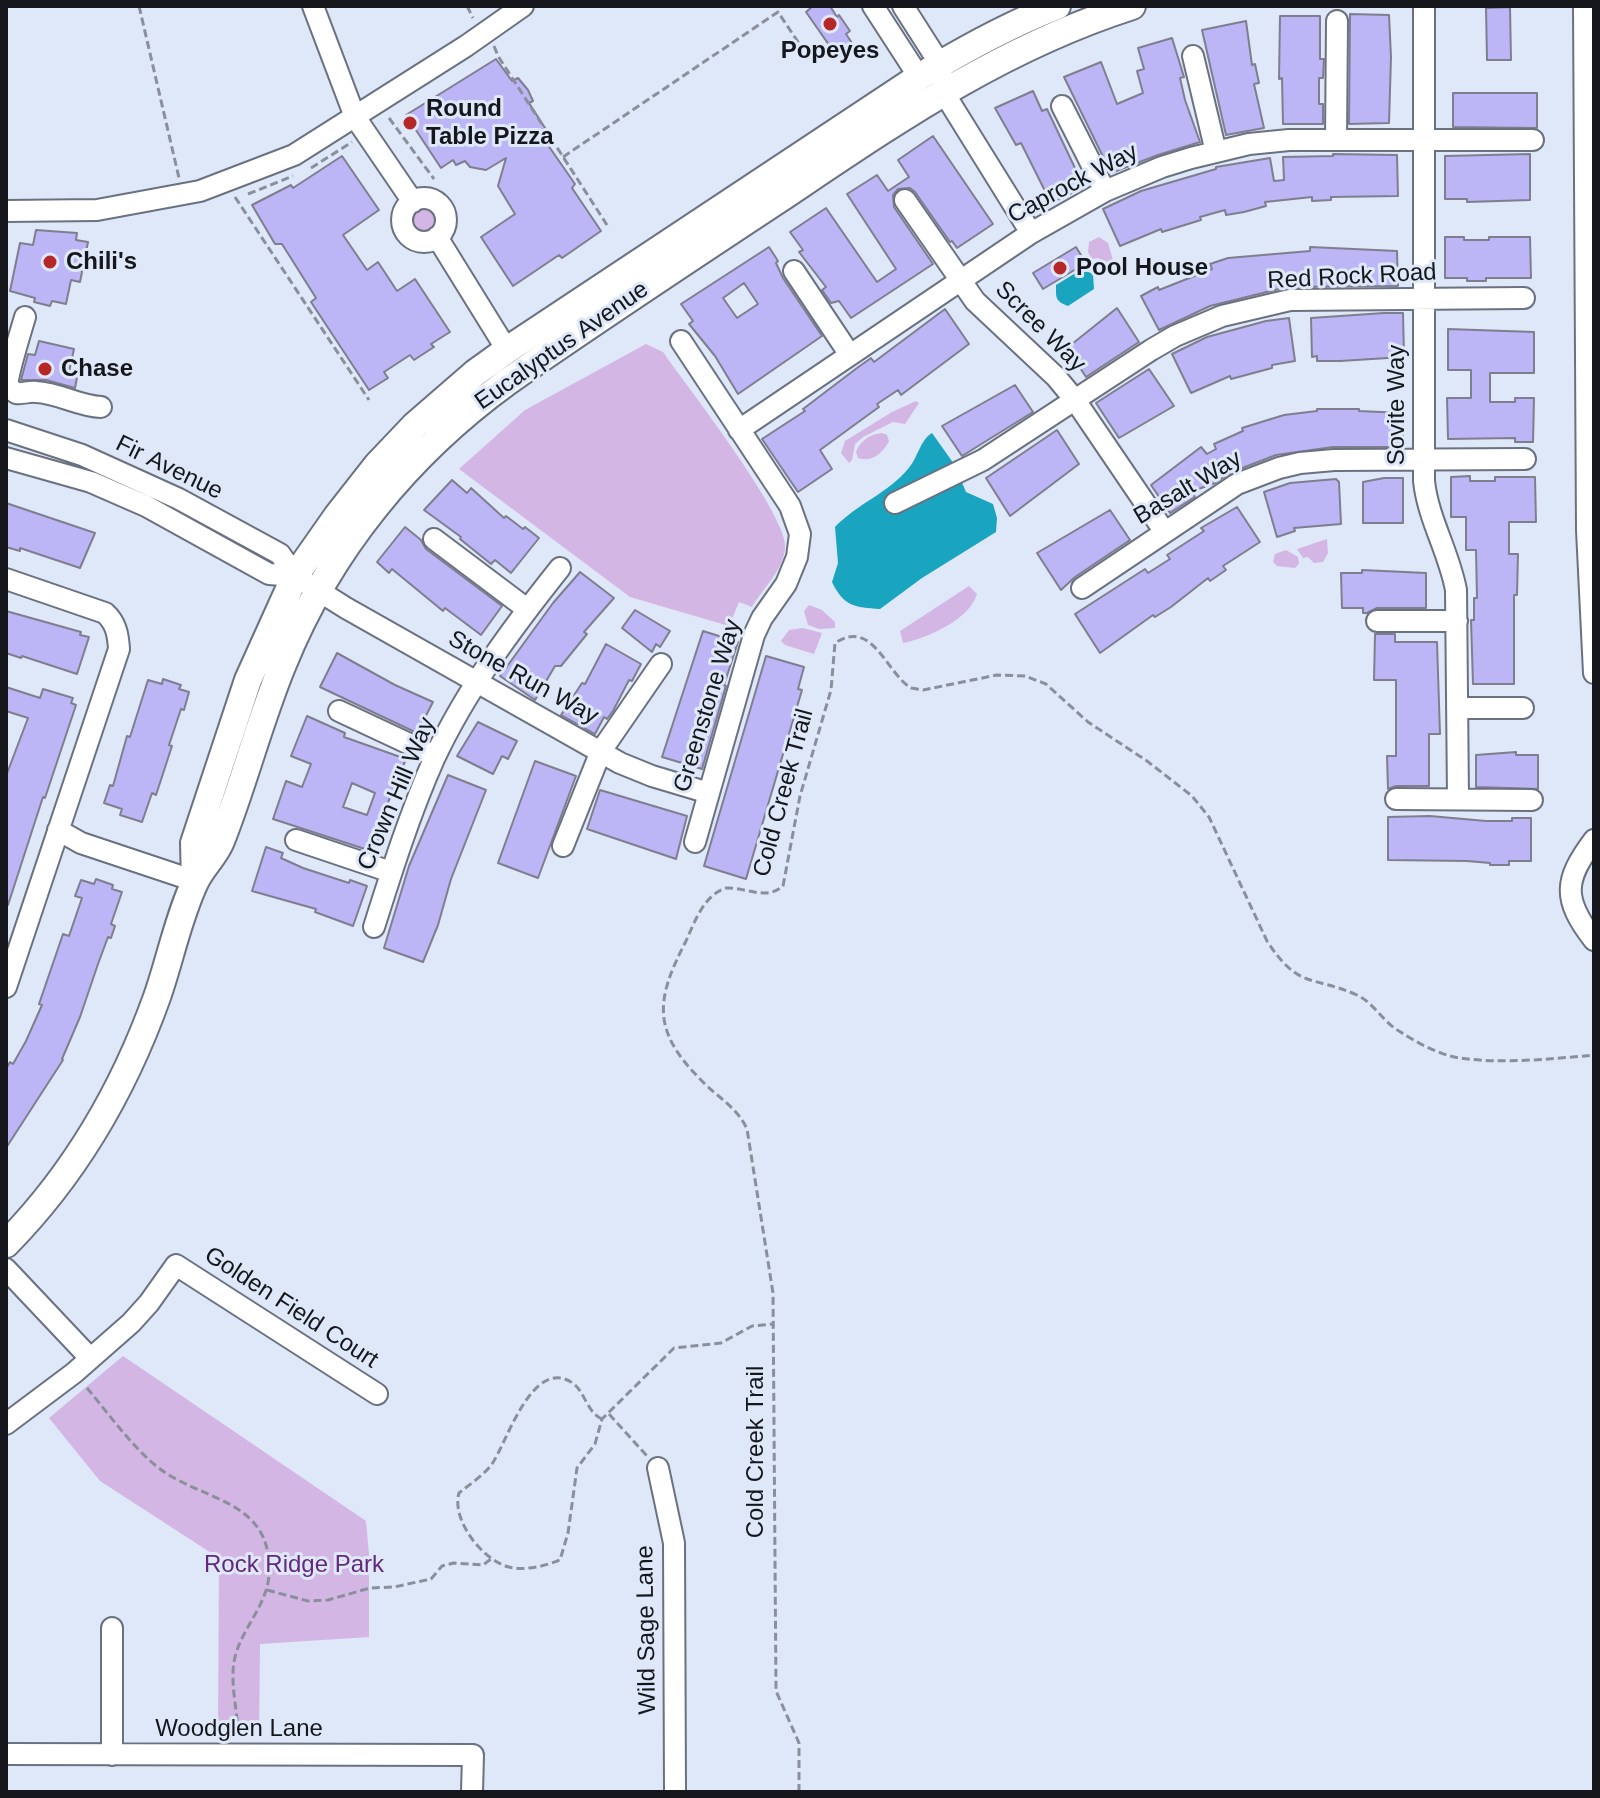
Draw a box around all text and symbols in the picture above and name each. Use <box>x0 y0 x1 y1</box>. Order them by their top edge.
marker: Popeyes <box>821 15 839 33</box>
place label: Popeyes <box>781 37 879 65</box>
place label: Round Table Pizza <box>426 95 554 151</box>
marker: Round Table Pizza <box>401 114 419 132</box>
street label: Caprock Way <box>1003 138 1143 230</box>
place label: Chili's <box>66 248 137 276</box>
marker: Chili's <box>41 253 59 271</box>
place label: Pool House <box>1076 254 1208 282</box>
street label: Red Rock Road <box>1267 258 1437 296</box>
marker: Pool House <box>1051 259 1069 277</box>
street label: Eucalyptus Avenue <box>470 275 654 417</box>
street label: Scree Way <box>989 276 1091 378</box>
street label: Sovite Way <box>1383 345 1411 465</box>
place label: Chase <box>61 355 133 383</box>
marker: Chase <box>36 360 54 378</box>
street label: Fir Avenue <box>111 430 227 506</box>
street label: Basalt Way <box>1129 445 1247 531</box>
street label: Greenstone Way <box>668 616 748 796</box>
street label: Stone Run Way <box>443 625 603 731</box>
street label: Cold Creek Trail <box>748 706 820 880</box>
street label: Crown Hill Way <box>352 713 442 875</box>
street label: Golden Field Court <box>199 1241 383 1375</box>
street label: Cold Creek Trail <box>742 1366 770 1538</box>
street label: Wild Sage Lane <box>631 1545 663 1715</box>
park label: Rock Ridge Park <box>204 1551 384 1579</box>
street label: Woodglen Lane <box>155 1715 323 1743</box>

